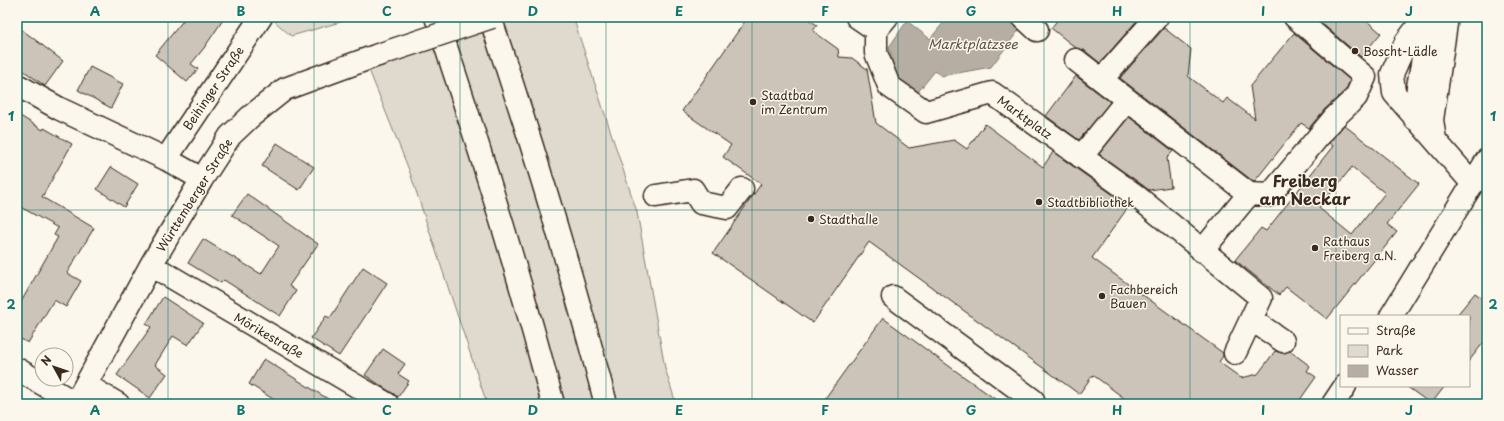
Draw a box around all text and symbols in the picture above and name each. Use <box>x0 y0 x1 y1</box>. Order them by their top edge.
text: A <box>90 1 100 20</box>
text: B <box>237 1 246 20</box>
text: C <box>382 1 392 20</box>
text: D <box>528 1 538 20</box>
text: E <box>675 1 683 20</box>
text: F <box>821 1 829 20</box>
text: G <box>966 1 976 20</box>
text: H <box>1112 1 1122 20</box>
text: I <box>1261 1 1265 20</box>
text: J <box>1405 1 1413 20</box>
water label: Marktplatzsee <box>928 34 1018 53</box>
street label: Beihinger Straße <box>178 42 248 134</box>
place label: Boscht-Lädle <box>1363 42 1438 60</box>
marker: Boscht-Lädle <box>1350 46 1360 56</box>
place label: Stadtbad im Zentrum <box>761 86 828 118</box>
street label: Marktplatz <box>994 91 1056 143</box>
marker: Stadtbad im Zentrum <box>748 97 758 107</box>
text: 1 <box>8 106 14 125</box>
text: 1 <box>1490 106 1496 125</box>
street label: Württemberger Straße <box>152 135 236 255</box>
district label: Freiberg am Neckar <box>1260 168 1351 210</box>
place label: Stadtbibliothek <box>1047 193 1134 211</box>
marker: Stadtbibliothek <box>1034 197 1044 207</box>
place label: Stadthalle <box>819 210 879 228</box>
marker: Stadthalle <box>806 214 816 224</box>
place label: Rathaus Freiberg a.N. <box>1323 232 1397 264</box>
marker: Rathaus Freiberg a.N. <box>1310 243 1320 253</box>
place label: Fachbereich Bauen <box>1110 280 1178 312</box>
marker: Fachbereich Bauen <box>1097 291 1107 301</box>
text: 2 <box>6 294 16 313</box>
text: 2 <box>1488 294 1498 313</box>
street label: Mörikestraße <box>231 308 307 362</box>
legend <box>1340 315 1470 387</box>
text: Straße <box>1376 321 1416 339</box>
text: Park <box>1376 341 1403 359</box>
north arrow <box>34 347 74 387</box>
text: N <box>37 351 55 369</box>
text: Wasser <box>1376 361 1419 379</box>
text: A <box>90 400 100 419</box>
text: B <box>237 400 246 419</box>
text: C <box>382 400 392 419</box>
text: D <box>528 400 538 419</box>
text: E <box>675 400 683 419</box>
text: F <box>821 400 829 419</box>
text: G <box>966 400 976 419</box>
text: H <box>1112 400 1122 419</box>
text: I <box>1261 400 1265 419</box>
text: J <box>1405 400 1413 419</box>

